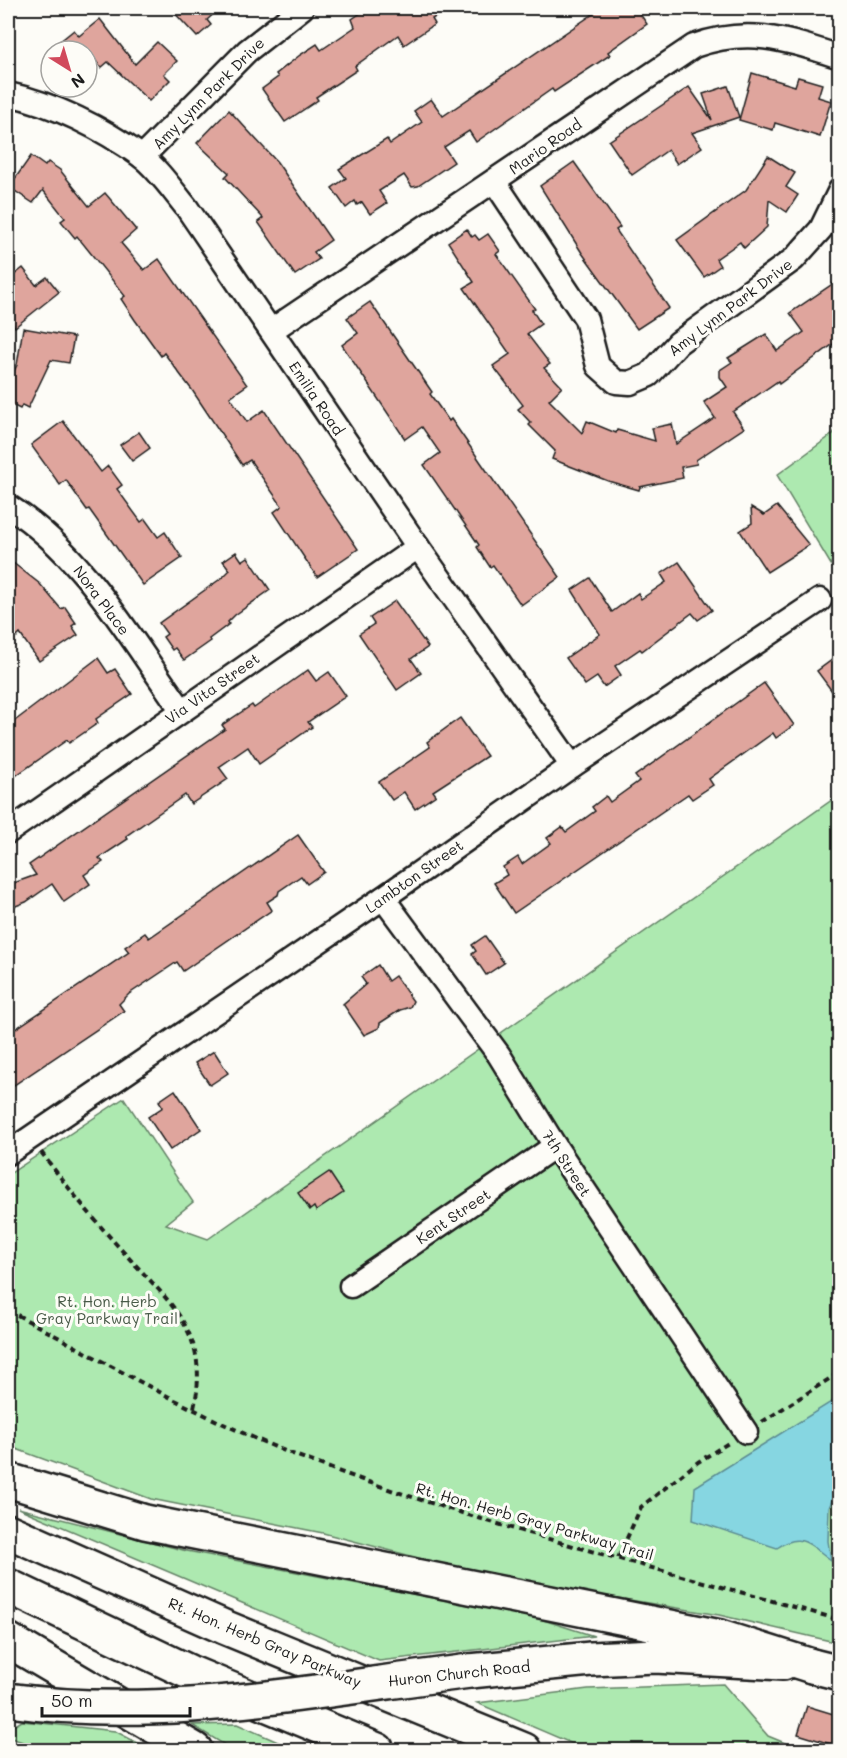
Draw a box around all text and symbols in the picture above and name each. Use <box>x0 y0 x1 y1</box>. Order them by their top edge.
street label: Amy Lynn Park Drive <box>148 33 268 153</box>
north arrow <box>39 39 99 99</box>
text: N <box>67 69 90 93</box>
street label: Mario Road <box>505 114 585 178</box>
street label: Amy Lynn Park Drive <box>664 254 796 360</box>
street label: Emilia Road <box>285 357 349 439</box>
street label: Nora Place <box>69 561 135 639</box>
street label: Via Vita Street <box>161 648 263 728</box>
street label: Lambton Street <box>361 835 467 917</box>
street label: 7th Street <box>538 1126 596 1200</box>
street label: Kent Street <box>412 1184 494 1248</box>
park label: Rt. Hon. Herb Gray Parkway Trail <box>36 1291 178 1328</box>
street label: Rt. Hon. Herb Gray Parkway Trail <box>414 1477 656 1565</box>
street label: Rt. Hon. Herb Gray Parkway <box>165 1592 365 1692</box>
street label: Huron Church Road <box>387 1656 531 1690</box>
scale bar <box>42 1680 190 1718</box>
text: 50 m <box>51 1688 93 1712</box>

